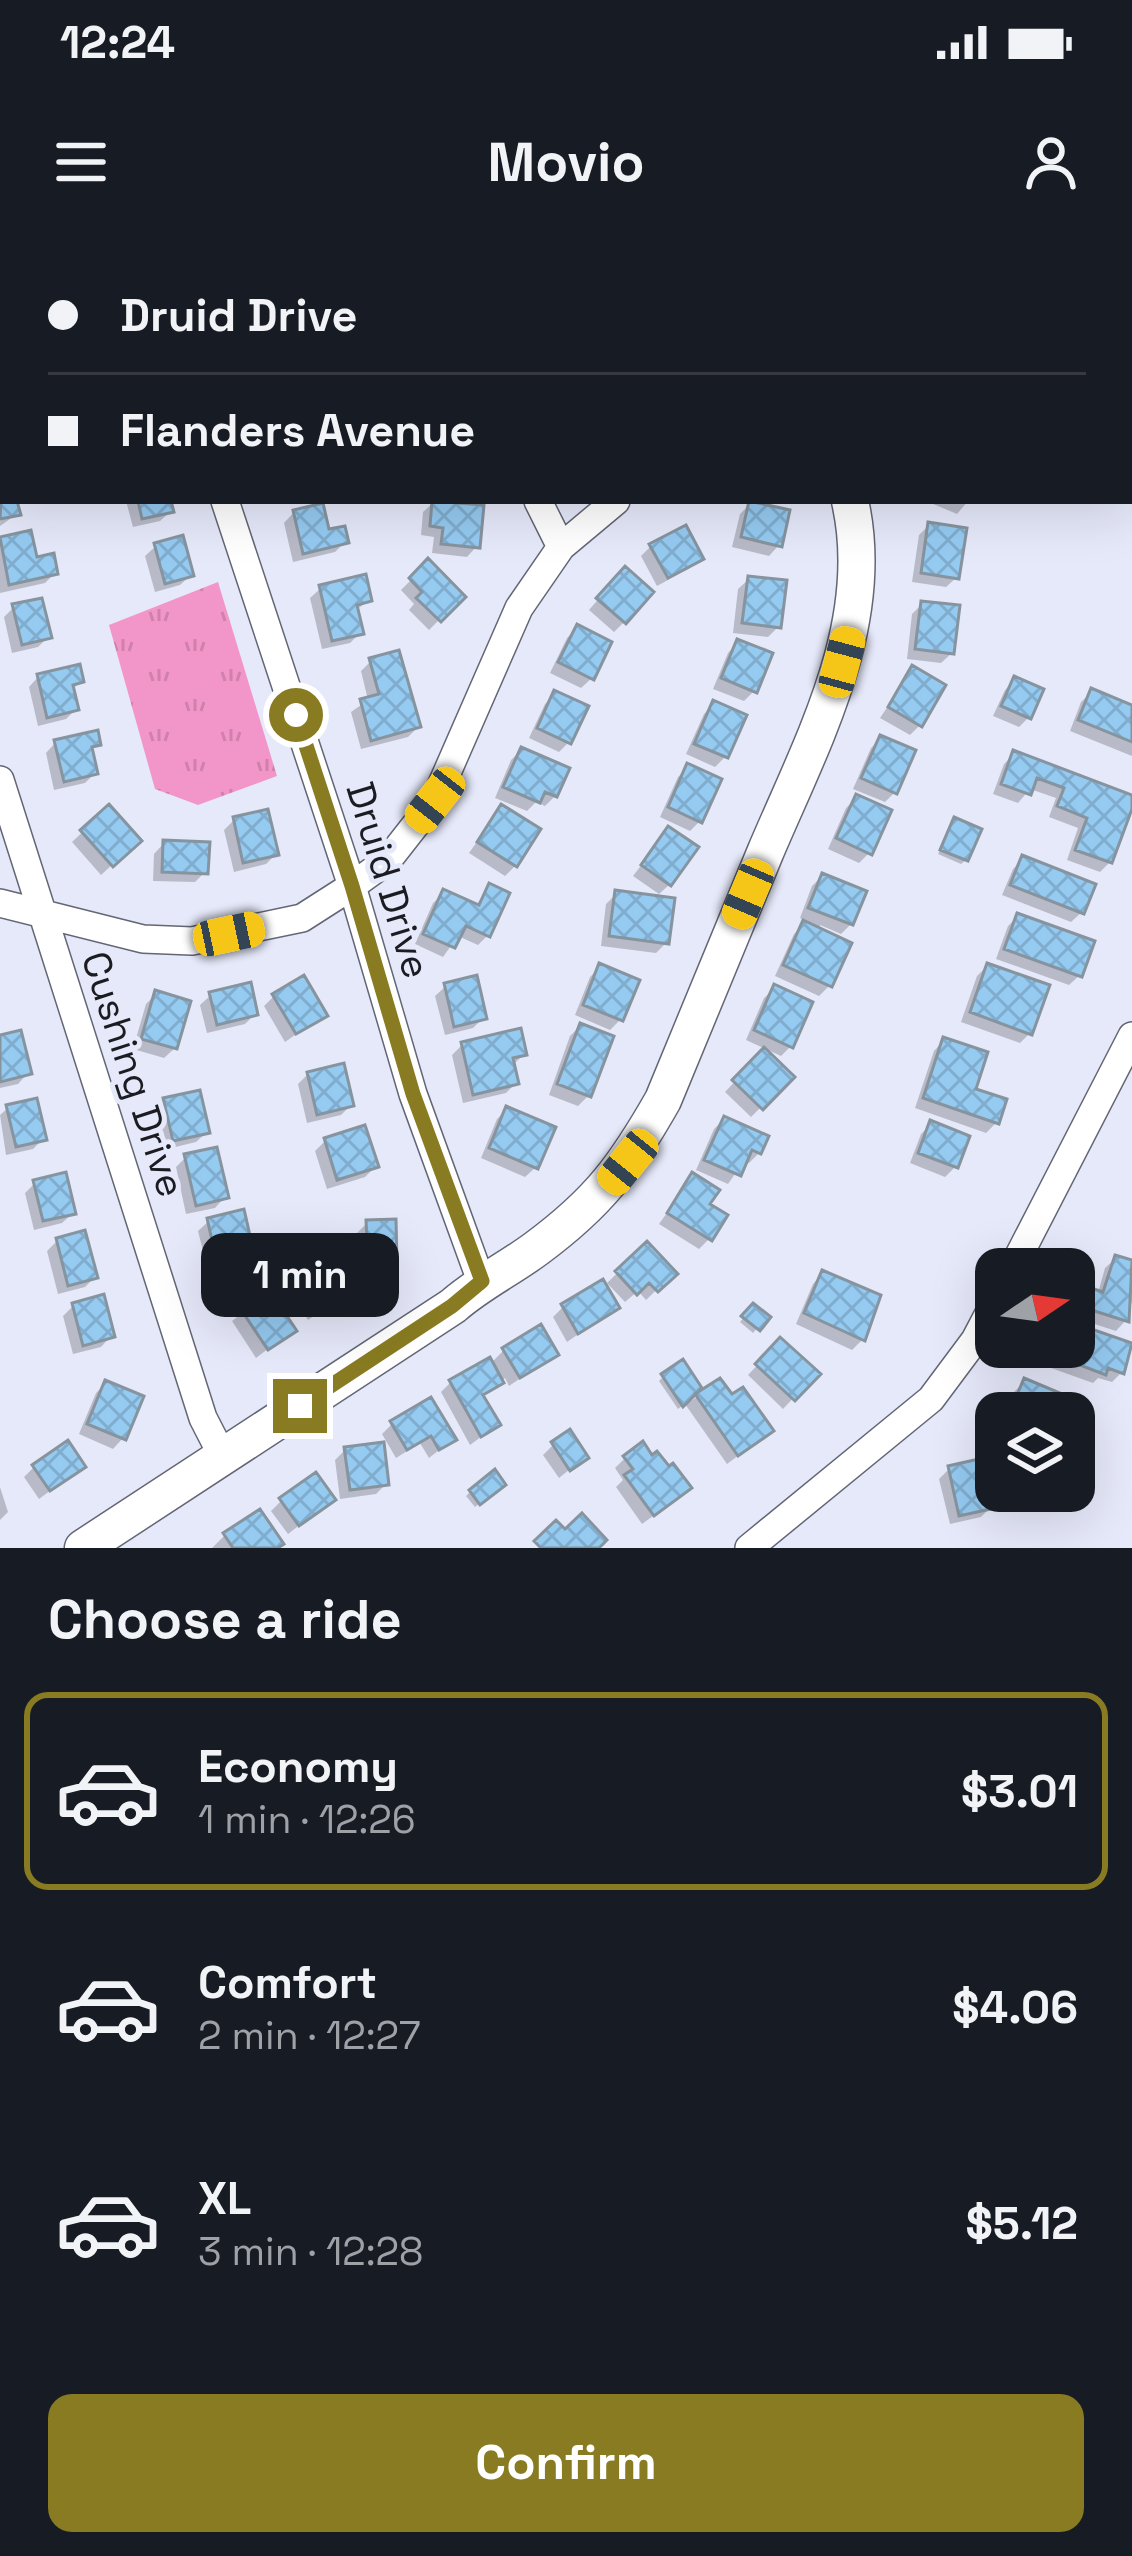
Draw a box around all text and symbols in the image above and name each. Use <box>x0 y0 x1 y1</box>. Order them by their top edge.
text: 12:24 <box>60 14 175 71</box>
text: Movio <box>488 128 644 197</box>
icon: menu <box>48 129 114 195</box>
icon: person <box>1018 129 1084 195</box>
text: Druid Drive <box>120 287 357 344</box>
text: Flanders Avenue <box>120 402 475 459</box>
car <box>815 623 869 701</box>
route start <box>269 688 323 742</box>
car <box>399 761 471 839</box>
street label: Druid Drive <box>335 776 442 984</box>
car <box>717 854 779 934</box>
car <box>190 909 268 959</box>
street label: Cushing Drive <box>71 945 196 1203</box>
car <box>591 1123 665 1201</box>
callout: 1 min <box>201 1232 399 1316</box>
north arrow <box>975 1248 1095 1368</box>
map controls <box>975 1248 1095 1512</box>
text: 1 min <box>252 1250 348 1299</box>
route end <box>273 1379 327 1433</box>
button: layers <box>975 1392 1095 1512</box>
text: Choose a ride <box>48 1585 402 1654</box>
icon: car <box>54 1737 162 1845</box>
text: Economy <box>198 1738 398 1795</box>
text: $3.01 <box>961 1763 1078 1820</box>
text: 1 min · 12:26 <box>198 1795 416 1844</box>
icon: car <box>54 1953 162 2061</box>
text: Comfort <box>198 1954 377 2011</box>
text: $4.06 <box>952 1979 1078 2036</box>
text: 2 min · 12:27 <box>198 2011 421 2060</box>
icon: car <box>54 2169 162 2277</box>
text: XL <box>198 2170 251 2227</box>
text: $5.12 <box>966 2195 1078 2252</box>
text: 3 min · 12:28 <box>198 2227 423 2276</box>
button: Confirm <box>48 2394 1084 2532</box>

